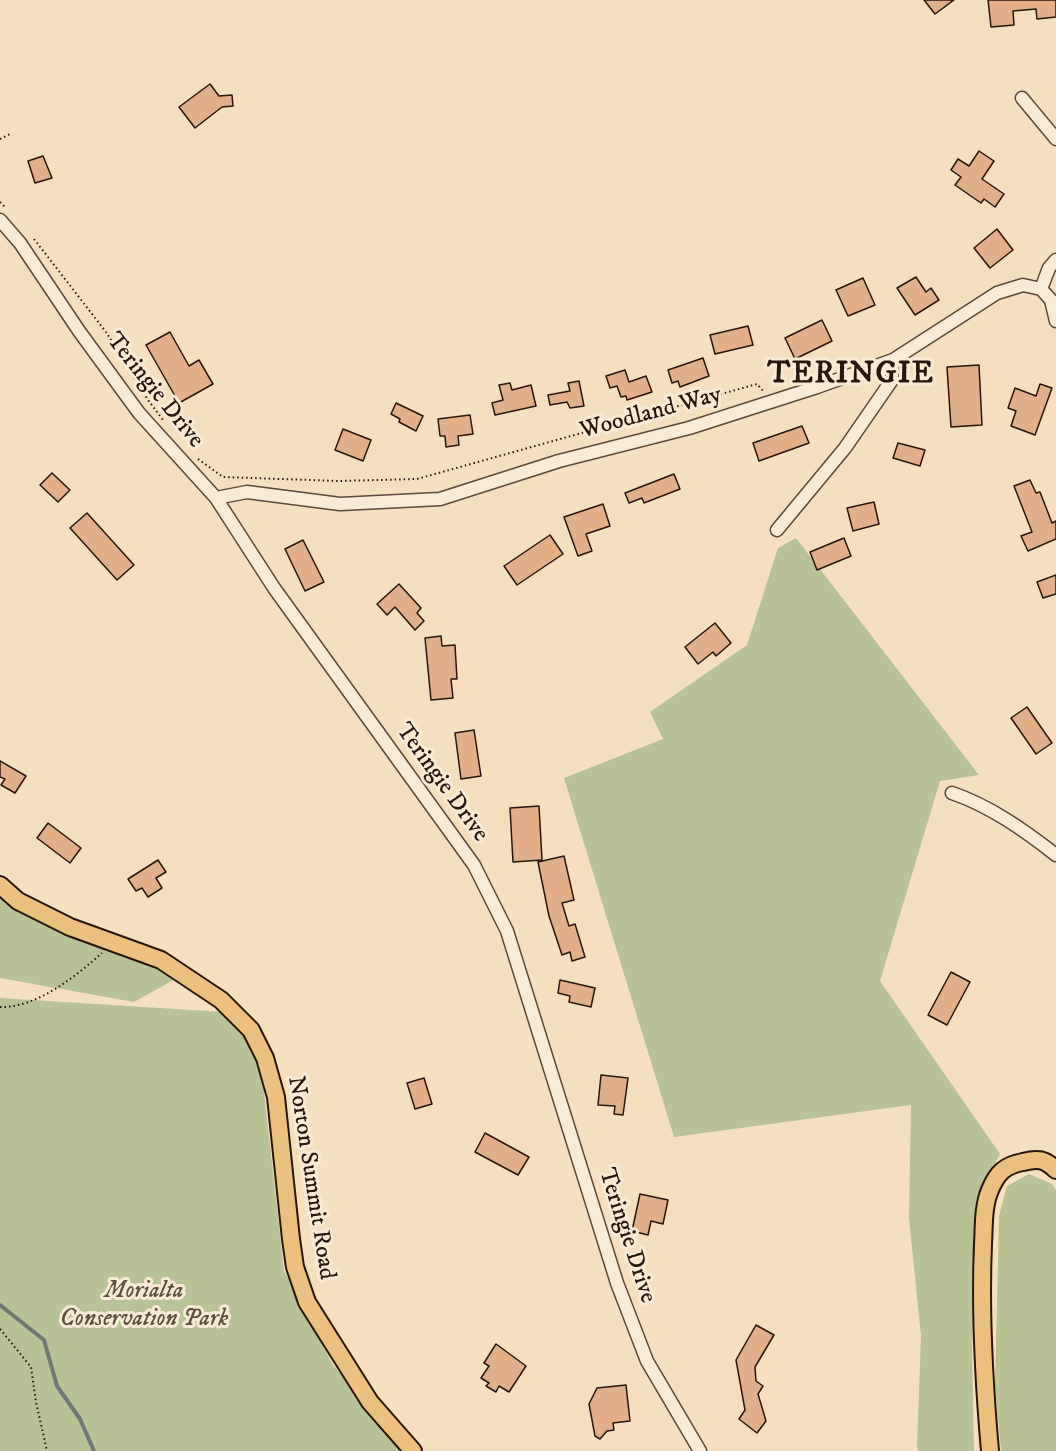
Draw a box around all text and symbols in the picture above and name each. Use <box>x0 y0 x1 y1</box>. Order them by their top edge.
street label: Teringie Drive <box>99 328 209 454</box>
district label: TERINGIE <box>767 358 935 394</box>
street label: Woodland Way <box>577 381 725 447</box>
street label: Teringie Drive <box>388 718 494 848</box>
street label: Norton Summit Road <box>280 1074 340 1282</box>
street label: Teringie Drive <box>591 1165 661 1307</box>
park label: Morialta Conservation Park <box>60 1278 228 1334</box>

